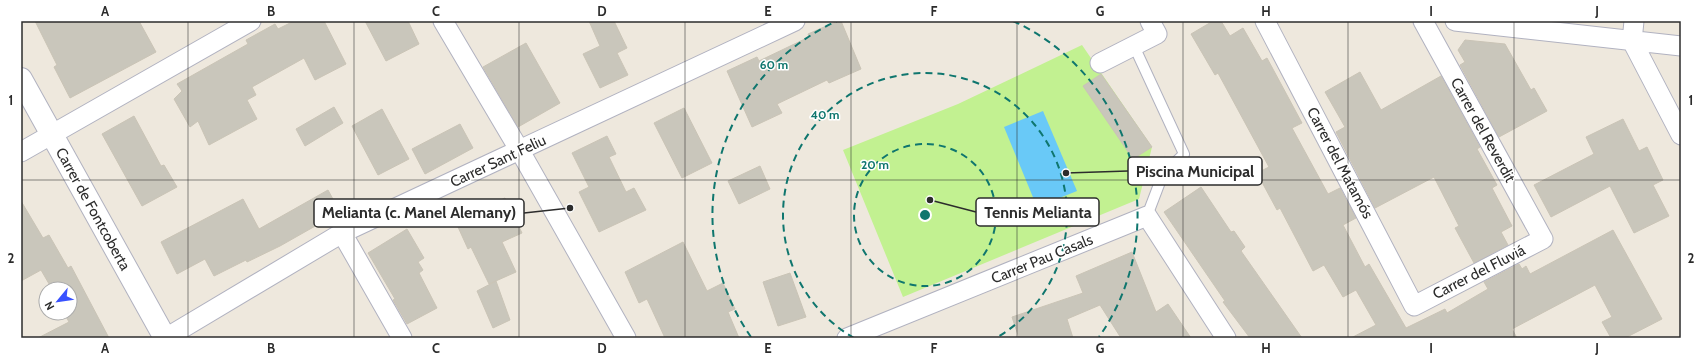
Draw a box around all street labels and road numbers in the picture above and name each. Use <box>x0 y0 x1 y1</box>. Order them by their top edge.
street label: Carrer del Reverdit <box>1447 75 1519 185</box>
street label: Carrer del Matamós <box>1303 104 1377 222</box>
street label: Carrer Sant Feliu <box>447 131 549 191</box>
street label: Carrer de Fontcoberta <box>52 144 135 274</box>
street label: Carrer Pau Casals <box>989 230 1095 288</box>
street label: Carrer del Fluviá <box>1430 241 1529 303</box>

